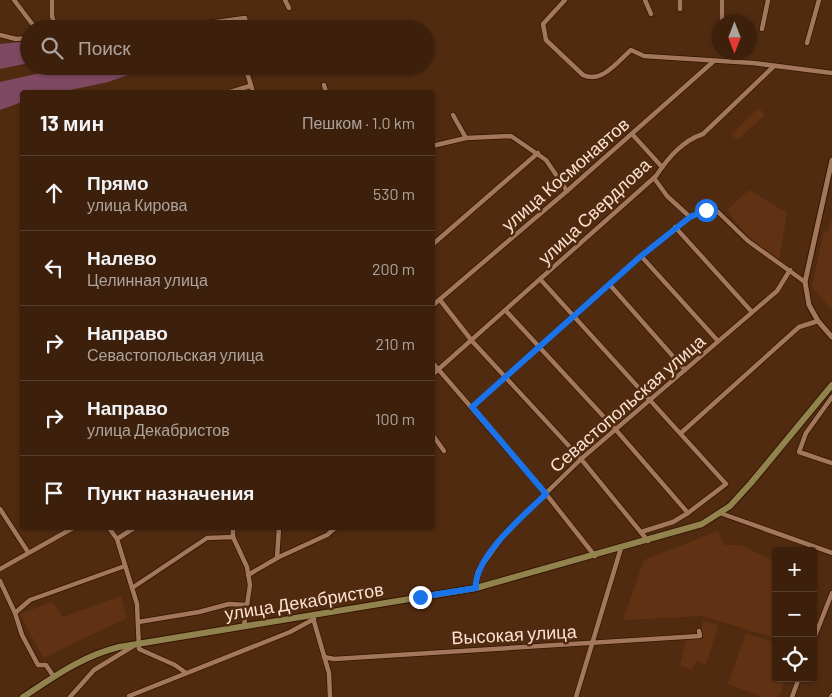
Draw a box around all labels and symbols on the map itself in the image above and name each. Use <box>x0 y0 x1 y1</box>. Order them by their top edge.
north arrow <box>712 15 757 60</box>
street label: улица Космонавтов <box>497 113 633 235</box>
street label: улица Свердлова <box>533 153 655 269</box>
route start <box>695 199 718 222</box>
street label: Севастопольская улица <box>545 329 710 477</box>
street label: улица Декабристов <box>223 578 385 624</box>
route end <box>409 586 432 609</box>
street label: Высокая улица <box>451 620 578 648</box>

